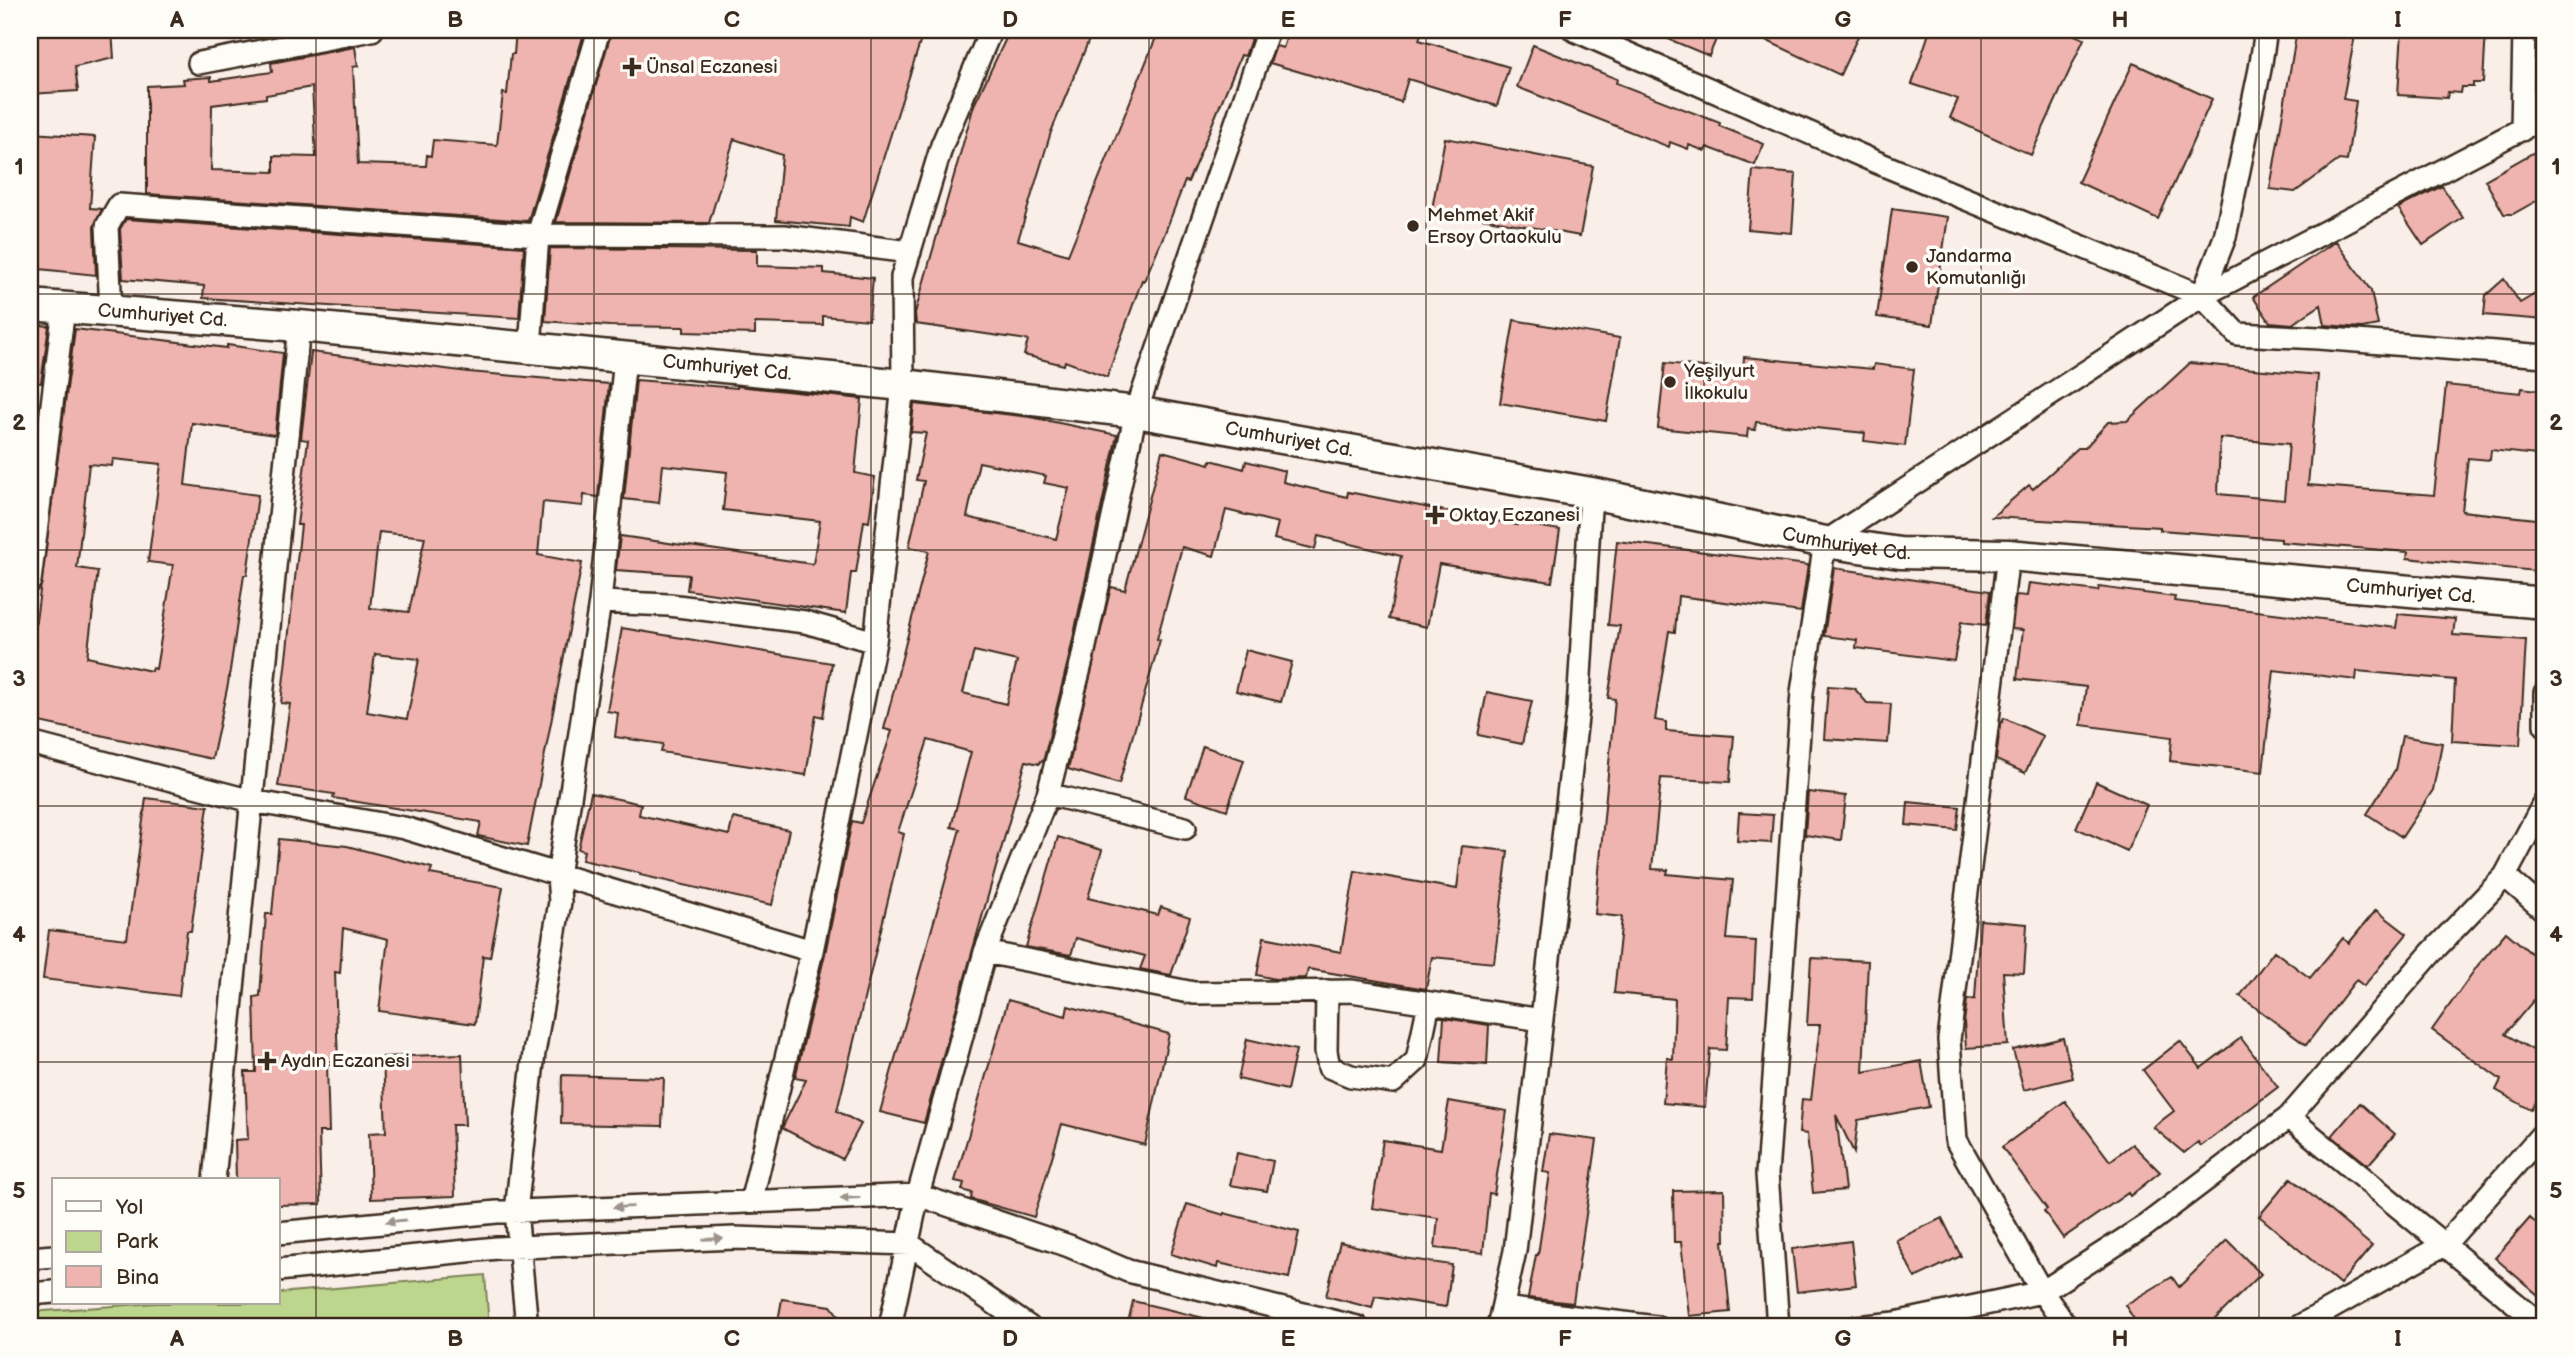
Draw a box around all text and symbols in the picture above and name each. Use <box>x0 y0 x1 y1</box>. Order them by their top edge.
text: A <box>169 6 185 34</box>
text: B <box>447 6 463 34</box>
text: C <box>724 6 740 34</box>
text: D <box>1002 6 1018 34</box>
text: E <box>1281 6 1296 34</box>
text: F <box>1558 6 1572 34</box>
text: G <box>1835 6 1852 34</box>
text: H <box>2111 6 2129 34</box>
text: I <box>2394 6 2402 34</box>
place label: Ünsal Eczanesi <box>646 56 778 79</box>
marker: Ünsal Eczanesi <box>624 59 640 75</box>
text: 1 <box>14 153 24 181</box>
text: 1 <box>2551 153 2561 181</box>
place label: Mehmet Akif Ersoy Ortaokulu <box>1427 204 1562 249</box>
marker: Mehmet Akif Ersoy Ortaokulu <box>1405 218 1421 234</box>
place label: Jandarma Komutanlığı <box>1926 245 2026 290</box>
marker: Jandarma Komutanlığı <box>1904 259 1920 275</box>
street label: Cumhuriyet Cd. <box>97 299 228 332</box>
street label: Cumhuriyet Cd. <box>661 350 793 385</box>
place label: Yeşilyurt İlkokulu <box>1683 360 1755 405</box>
marker: Yeşilyurt İlkokulu <box>1662 374 1678 390</box>
text: 2 <box>12 409 26 437</box>
text: 2 <box>2549 409 2563 437</box>
street label: Cumhuriyet Cd. <box>1223 417 1355 462</box>
place label: Oktay Eczanesi <box>1449 504 1580 527</box>
marker: Oktay Eczanesi <box>1427 507 1443 523</box>
street label: Cumhuriyet Cd. <box>1780 522 1911 565</box>
street label: Cumhuriyet Cd. <box>2345 574 2477 608</box>
text: 3 <box>12 665 26 693</box>
text: 3 <box>2549 665 2563 693</box>
text: 4 <box>12 921 26 949</box>
text: 4 <box>2549 921 2563 949</box>
place label: Aydın Eczanesi <box>281 1050 410 1073</box>
marker: Aydın Eczanesi <box>259 1053 275 1069</box>
text: 5 <box>12 1177 26 1205</box>
text: 5 <box>2549 1177 2563 1205</box>
legend <box>52 1178 280 1304</box>
one-way arrow <box>839 1193 861 1204</box>
text: Yol <box>115 1195 143 1220</box>
one-way arrow <box>611 1201 633 1212</box>
one-way arrow <box>385 1216 407 1227</box>
text: Park <box>116 1229 159 1254</box>
one-way arrow <box>702 1233 724 1244</box>
text: Bina <box>116 1265 159 1290</box>
text: A <box>169 1325 185 1353</box>
text: B <box>447 1325 463 1353</box>
text: C <box>724 1325 740 1353</box>
text: D <box>1002 1325 1018 1353</box>
text: E <box>1281 1325 1296 1353</box>
text: F <box>1558 1325 1572 1353</box>
text: G <box>1835 1325 1852 1353</box>
text: H <box>2111 1325 2129 1353</box>
text: I <box>2394 1325 2402 1353</box>

